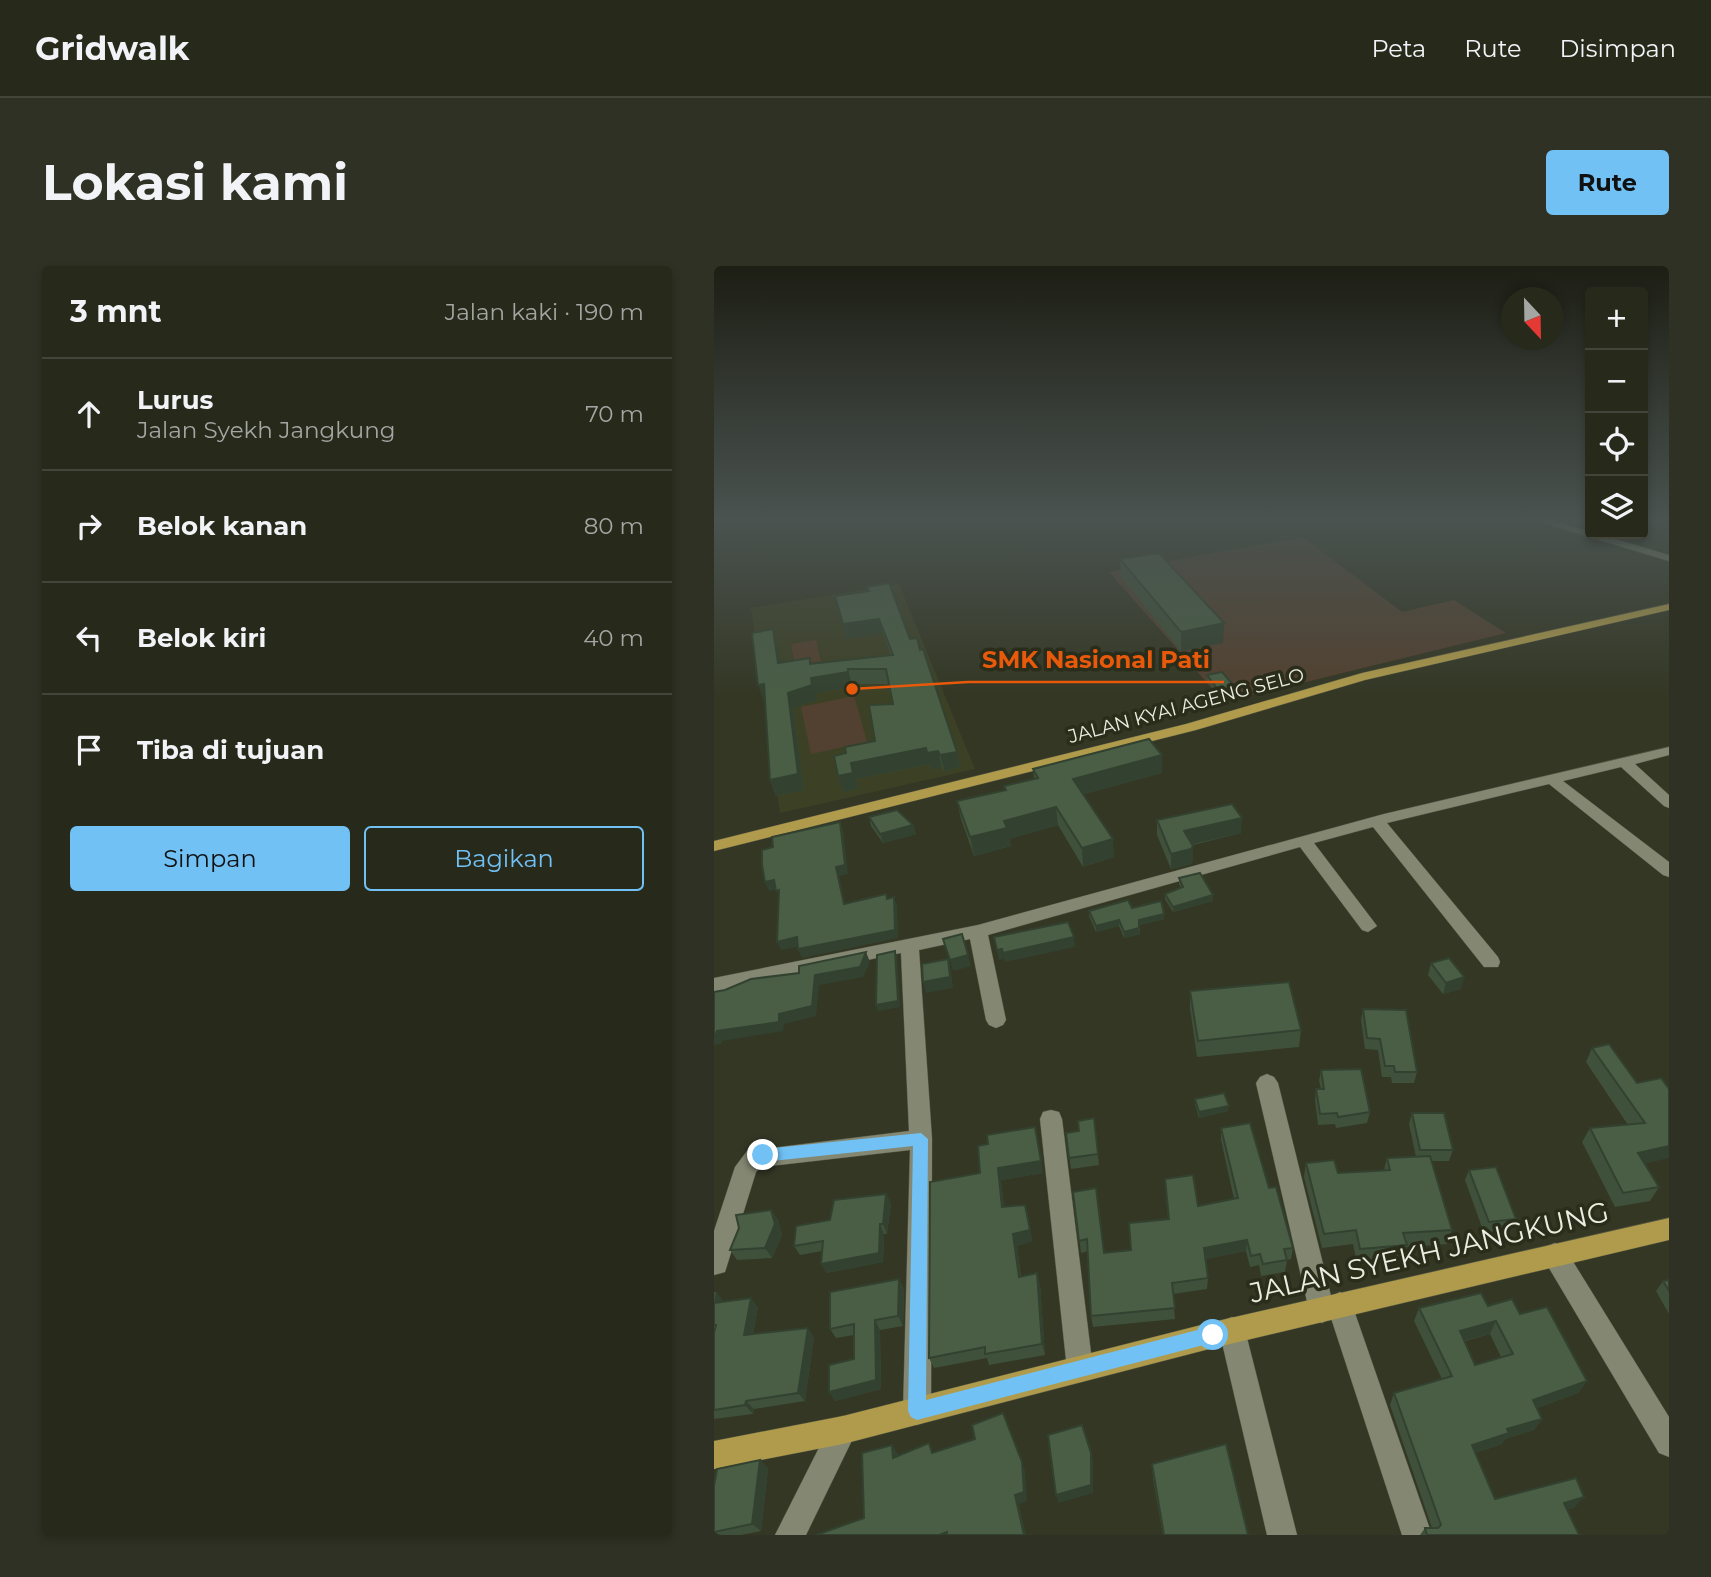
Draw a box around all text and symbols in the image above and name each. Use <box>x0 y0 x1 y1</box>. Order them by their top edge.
text: Gridwalk <box>35 28 189 68</box>
text: Peta <box>1371 34 1426 63</box>
text: Rute <box>1464 34 1522 63</box>
text: Disimpan <box>1560 34 1676 63</box>
button: Rute <box>1546 150 1669 215</box>
text: Lokasi kami <box>42 153 348 212</box>
north arrow <box>1501 287 1564 350</box>
map controls <box>1585 287 1648 539</box>
button: + <box>1585 287 1648 350</box>
text: 3 mnt <box>70 293 162 330</box>
text: Jalan kaki · 190 m <box>445 298 644 326</box>
button: − <box>1585 350 1648 413</box>
text: Lurus <box>137 384 213 416</box>
icon: ahead <box>70 395 108 433</box>
text: 70 m <box>585 400 644 428</box>
button: locate <box>1585 413 1648 476</box>
text: Jalan Syekh Jangkung <box>137 416 396 444</box>
button: layers <box>1585 476 1648 539</box>
icon: right <box>70 507 108 545</box>
text: Belok kanan <box>137 510 307 542</box>
text: 80 m <box>584 512 644 540</box>
icon: left <box>70 619 108 657</box>
text: Belok kiri <box>137 622 266 654</box>
text: 40 m <box>583 624 644 652</box>
callout: SMK Nasional Pati <box>968 637 1224 682</box>
text: SMK Nasional Pati <box>982 645 1210 674</box>
street label: JALAN KYAI AGENG SELO <box>1065 663 1307 748</box>
icon: arrive <box>70 731 108 769</box>
text: Tiba di tujuan <box>137 734 324 766</box>
button: Simpan <box>70 826 350 891</box>
button: Bagikan <box>364 826 644 891</box>
route end <box>747 1139 778 1170</box>
street label: JALAN SYEKH JANGKUNG <box>1245 1194 1612 1310</box>
route start <box>1197 1319 1228 1350</box>

